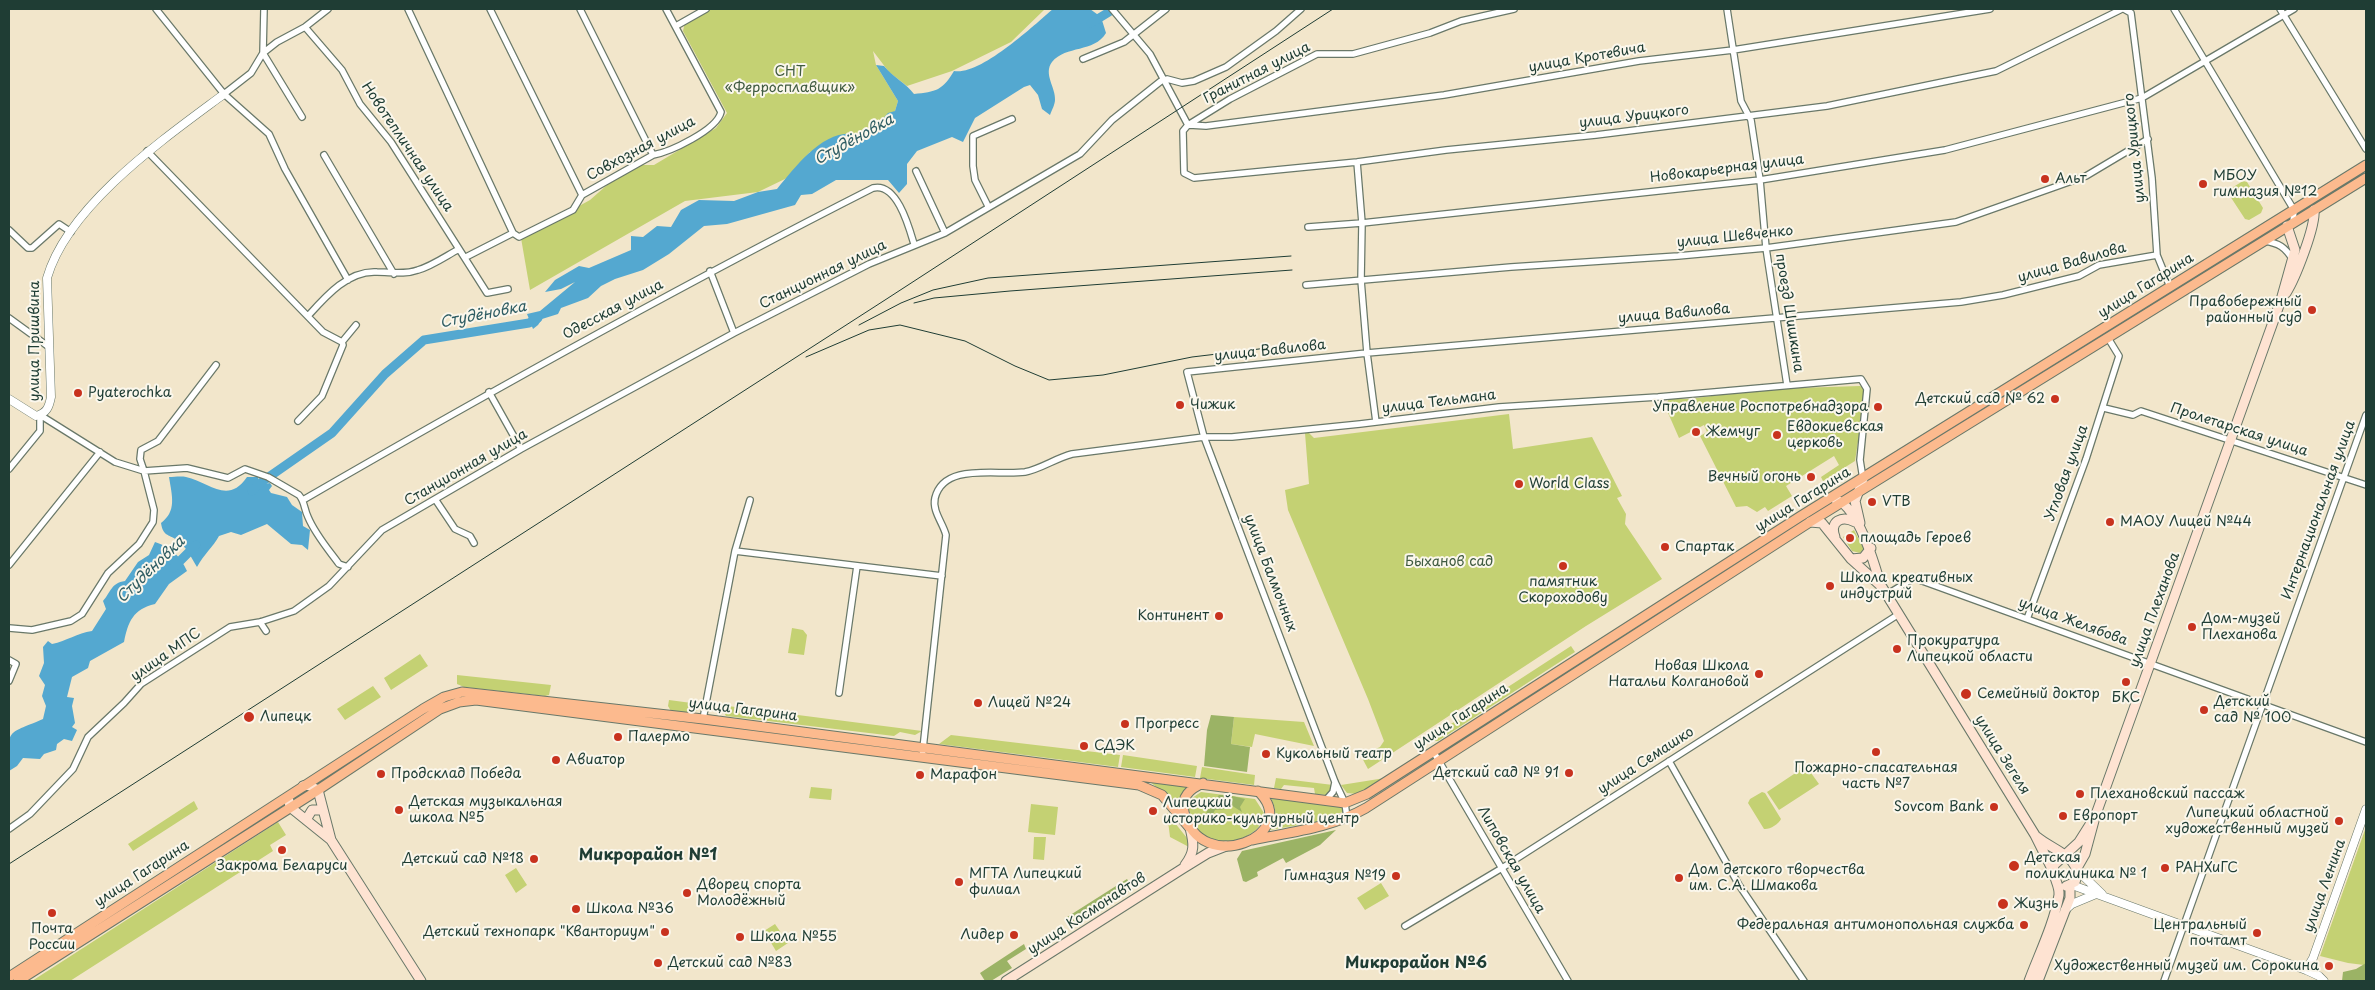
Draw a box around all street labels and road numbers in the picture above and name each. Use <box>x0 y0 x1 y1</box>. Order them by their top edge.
street label: Гранитная улица <box>1201 39 1313 107</box>
street label: улица Кротевича <box>1527 39 1647 77</box>
street label: Новотепличная улица <box>357 79 457 215</box>
street label: улица Урицкого <box>2121 92 2149 204</box>
street label: улица Урицкого <box>1578 102 1690 132</box>
street label: Совхозная улица <box>584 113 698 185</box>
street label: Новокарьерная улица <box>1649 151 1805 187</box>
street label: улица Шевченко <box>1676 223 1794 251</box>
street label: Станционная улица <box>757 237 889 313</box>
street label: улица Вавилова <box>2016 239 2128 287</box>
street label: улица Гагарина <box>2095 250 2197 322</box>
street label: проезд Шишкина <box>1771 252 1807 374</box>
street label: Одесская улица <box>560 276 666 344</box>
street label: улица Пришвина <box>27 281 43 401</box>
street label: улица Вавилова <box>1617 301 1731 327</box>
street label: улица Вавилова <box>1213 337 1327 365</box>
street label: улица Тельмана <box>1381 387 1497 417</box>
street label: Пролетарская улица <box>2168 400 2310 460</box>
street label: Интернациональная улица <box>2279 418 2359 602</box>
street label: Угловая улица <box>2042 423 2092 523</box>
street label: Станционная улица <box>402 426 530 510</box>
street label: улица Гагарина <box>1752 464 1854 536</box>
street label: улица Балмочных <box>1240 512 1300 634</box>
street label: улица Плеханова <box>2126 550 2184 670</box>
street label: улица Желябова <box>2016 594 2130 650</box>
street label: улица МПС <box>128 625 204 685</box>
street label: улица Гагарина <box>1411 680 1511 754</box>
street label: улица Гагарина <box>688 695 798 725</box>
street label: улица Зегеля <box>1971 712 2033 798</box>
street label: улица Семашко <box>1595 724 1697 798</box>
street label: Липовская улица <box>1473 803 1549 917</box>
street label: улица Гагарина <box>92 837 192 911</box>
street label: улица Ленина <box>2300 837 2350 935</box>
street label: улица Космонавтов <box>1025 869 1149 959</box>

